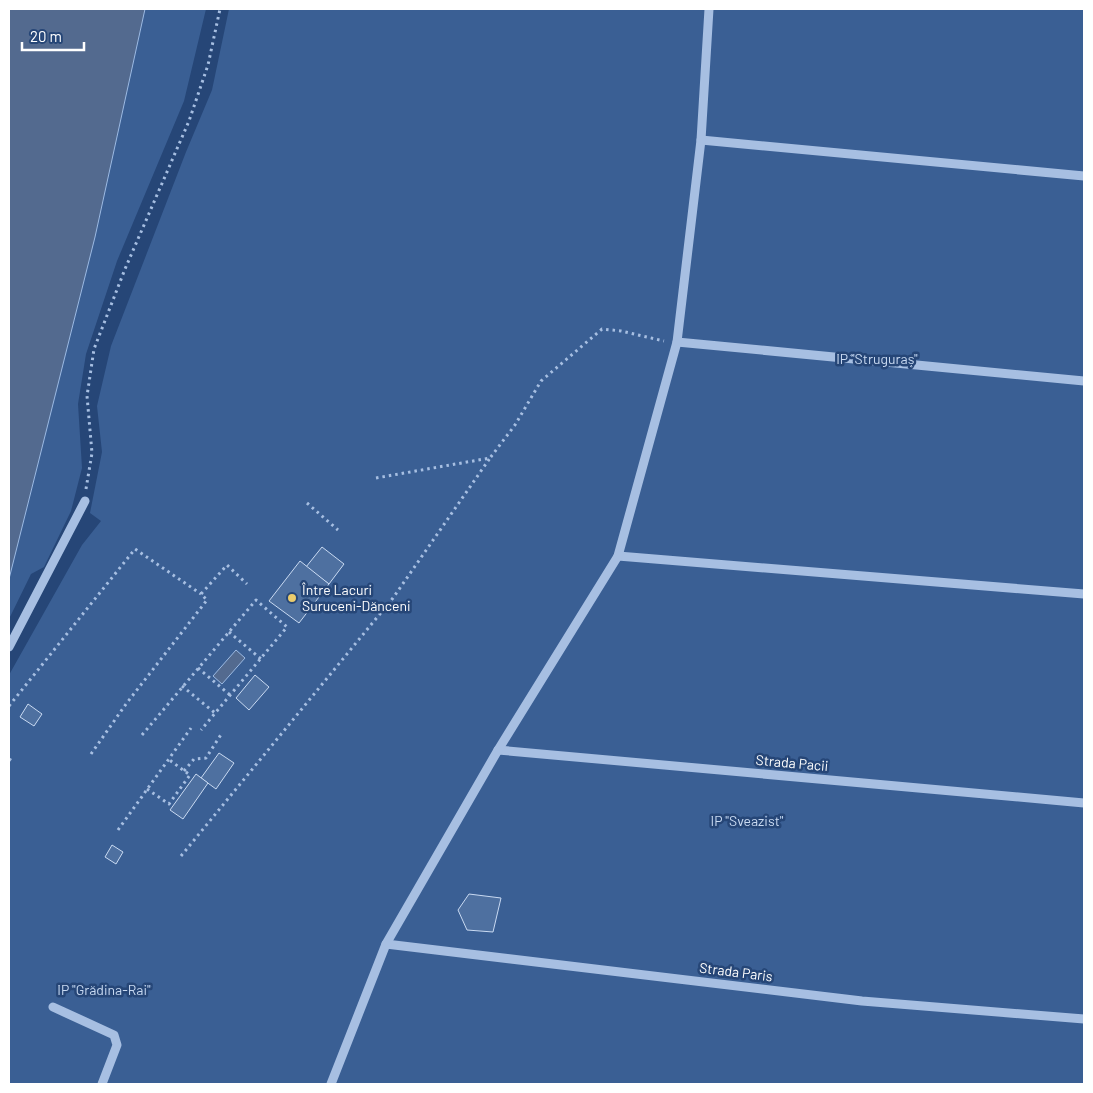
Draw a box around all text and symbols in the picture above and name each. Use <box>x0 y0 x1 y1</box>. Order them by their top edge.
scale bar <box>22 20 85 52</box>
text: 20 m <box>30 27 62 45</box>
park label: IP "Struguraș" <box>836 350 918 367</box>
place label: Între Lacuri Suruceni-Dănceni <box>302 581 411 614</box>
marker: Între Lacuri Suruceni-Dănceni <box>286 592 298 604</box>
street label: Strada Pacii <box>755 751 829 774</box>
park label: IP "Sveazist" <box>711 812 784 829</box>
street label: Strada Paris <box>698 959 774 984</box>
park label: IP "Grădina-Rai" <box>57 981 151 998</box>

